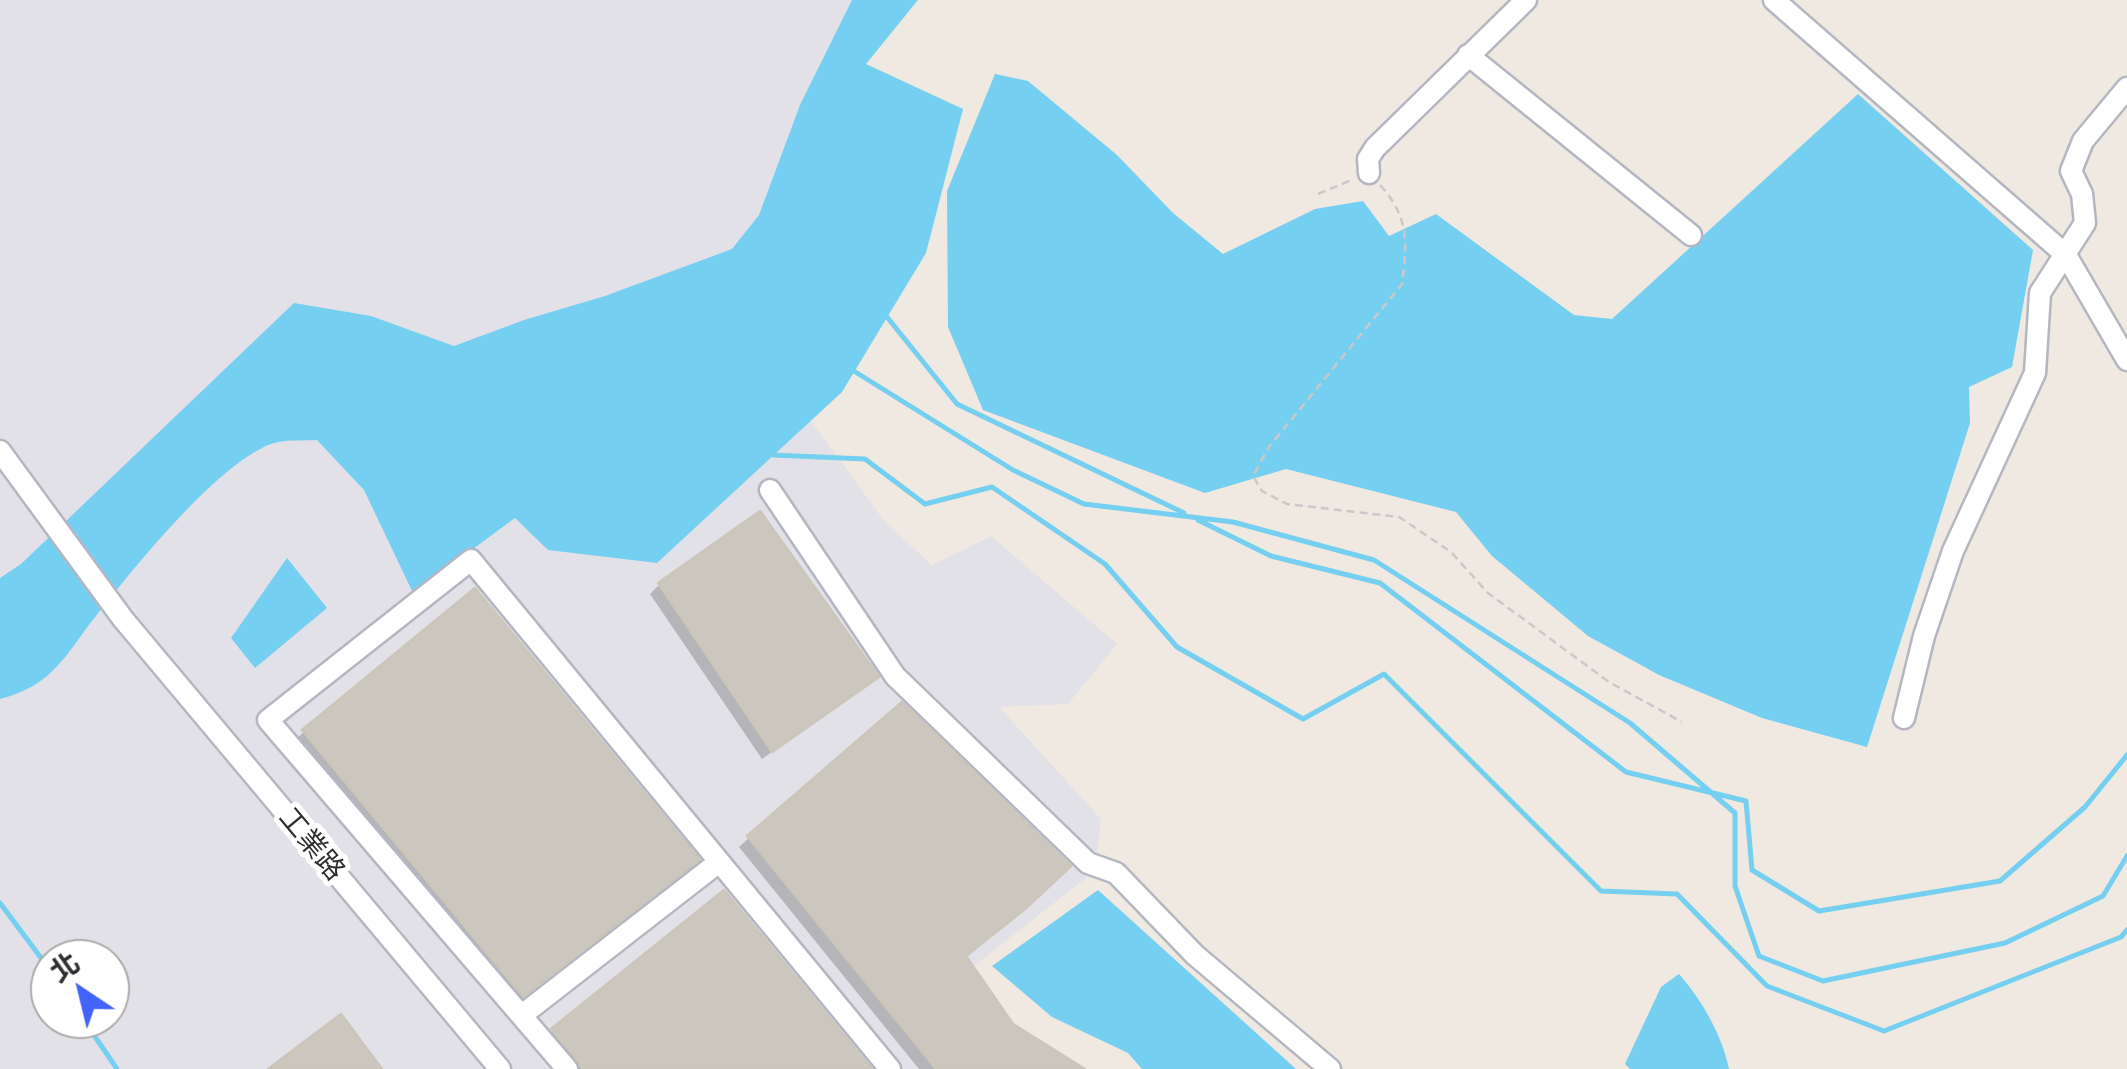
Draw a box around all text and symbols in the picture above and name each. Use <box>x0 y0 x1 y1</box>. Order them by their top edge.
street label: 工業路 <box>272 801 352 887</box>
north arrow <box>30 939 130 1039</box>
text: 北 <box>43 944 85 988</box>

